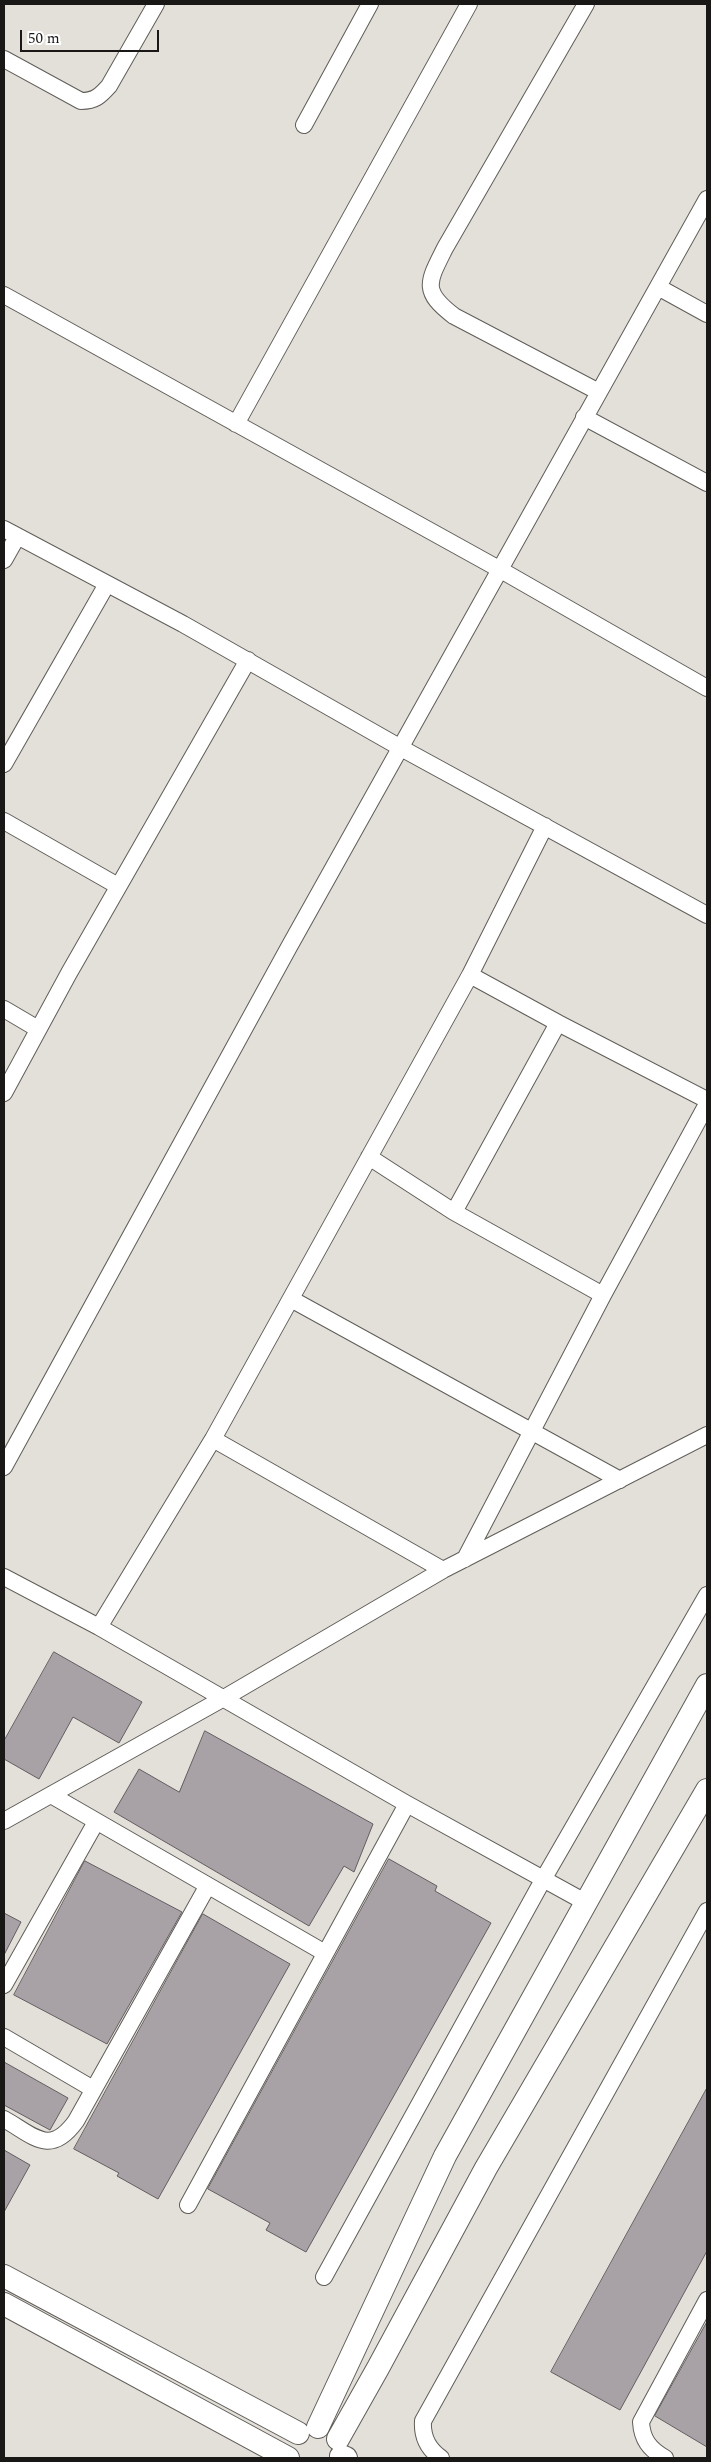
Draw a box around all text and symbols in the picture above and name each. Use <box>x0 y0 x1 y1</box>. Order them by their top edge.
scale bar <box>22 20 161 52</box>
text: 50 m <box>28 27 60 50</box>

